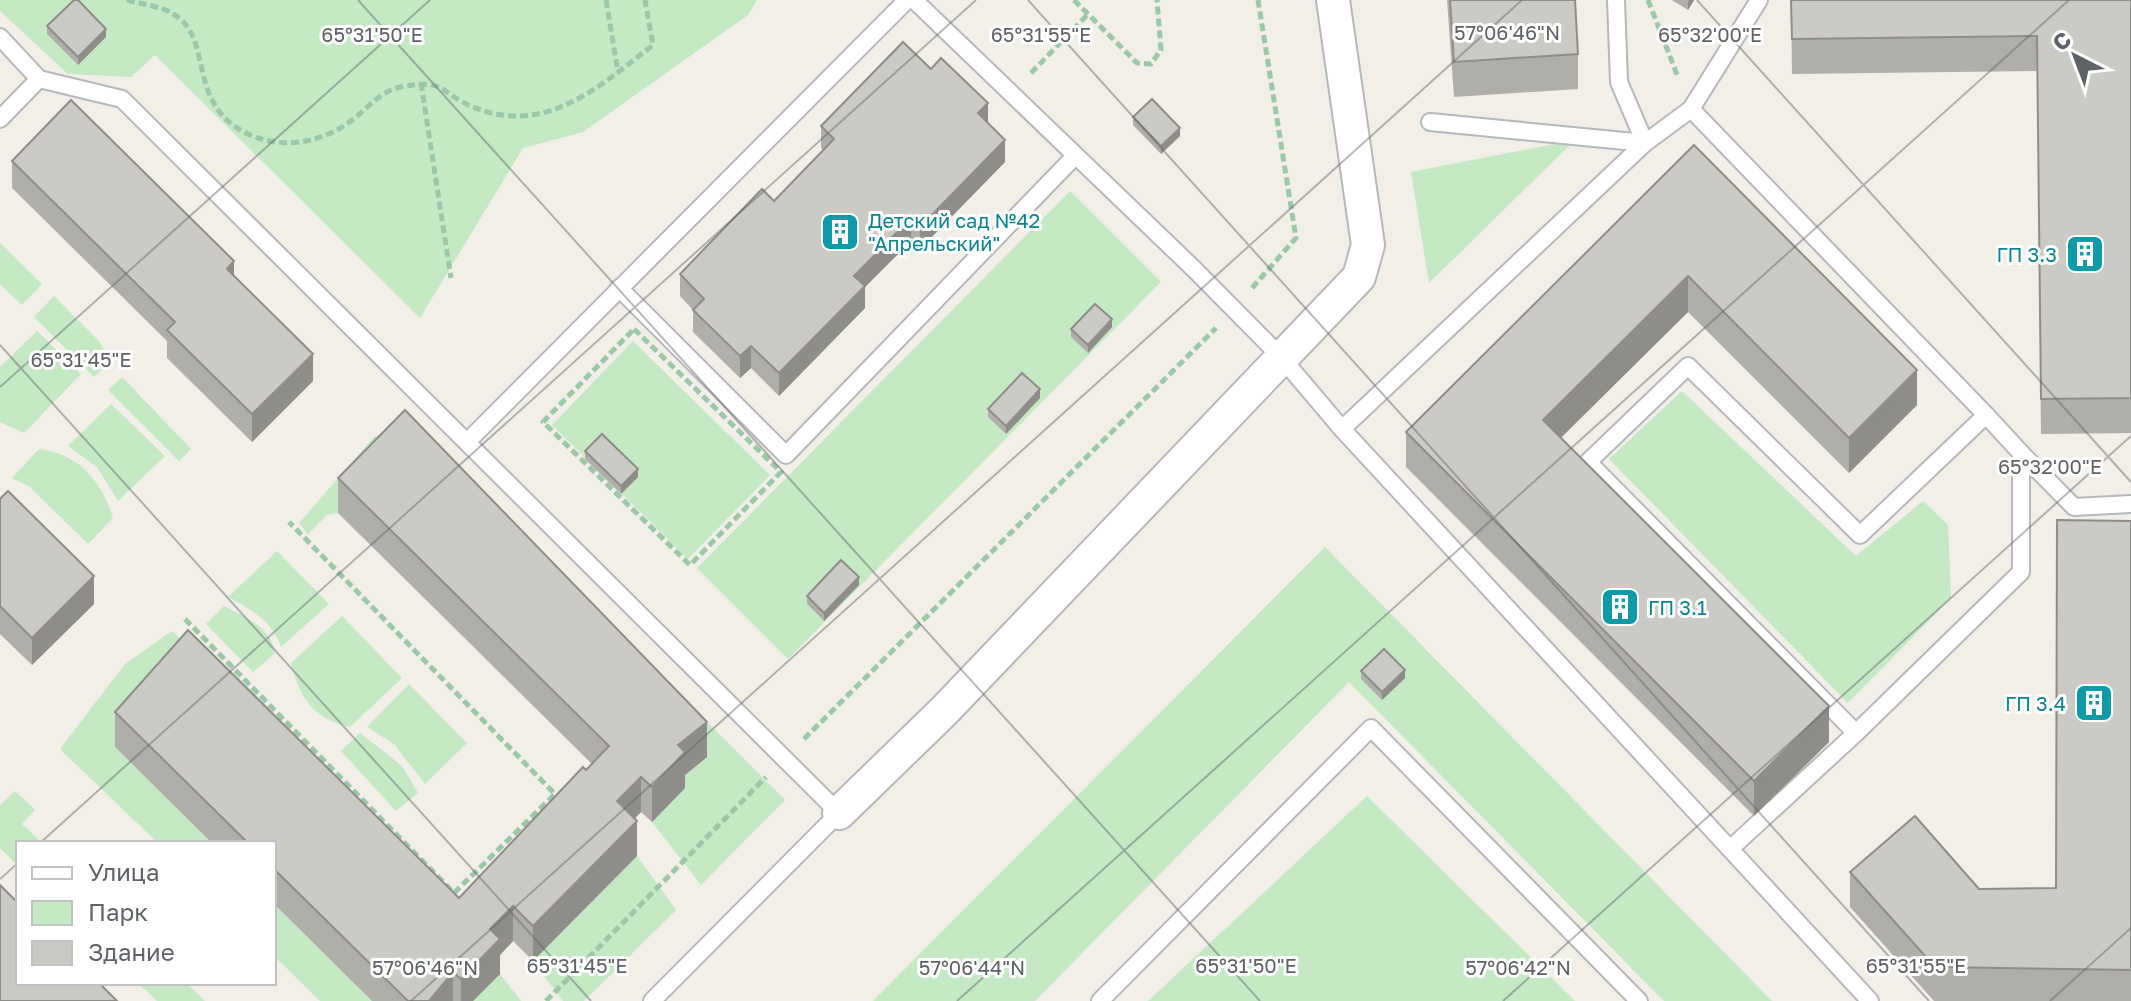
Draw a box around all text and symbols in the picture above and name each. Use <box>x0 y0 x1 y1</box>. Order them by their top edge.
north arrow <box>2035 16 2115 96</box>
text: 57°06'46"N <box>1454 20 1560 44</box>
text: 65°31'50"E <box>321 22 423 46</box>
text: 65°31'55"E <box>991 22 1091 46</box>
text: 65°32'00"E <box>1658 22 1762 46</box>
text: С <box>2046 26 2076 56</box>
place label: Детский сад №42 "Апрельский" <box>868 208 1040 255</box>
building icon: Детский сад №42 "Апрельский" <box>819 211 861 253</box>
building icon: ГП 3.3 <box>2064 233 2106 275</box>
place label: ГП 3.3 <box>1996 242 2057 266</box>
text: 65°31'45"E <box>30 347 132 371</box>
text: 65°32'00"E <box>1998 454 2102 478</box>
building icon: ГП 3.1 <box>1599 586 1641 628</box>
place label: ГП 3.1 <box>1648 595 1707 619</box>
building icon: ГП 3.4 <box>2073 682 2115 724</box>
place label: ГП 3.4 <box>2005 691 2066 715</box>
legend <box>16 841 276 985</box>
text: Улица <box>88 857 160 886</box>
text: Парк <box>88 897 148 926</box>
text: Здание <box>88 937 175 966</box>
text: 65°31'45"E <box>526 953 628 977</box>
text: 65°31'50"E <box>1195 953 1297 977</box>
text: 65°31'55"E <box>1866 953 1966 977</box>
text: 57°06'46"N <box>372 955 478 979</box>
text: 57°06'44"N <box>919 955 1025 979</box>
text: 57°06'42"N <box>1465 955 1571 979</box>

